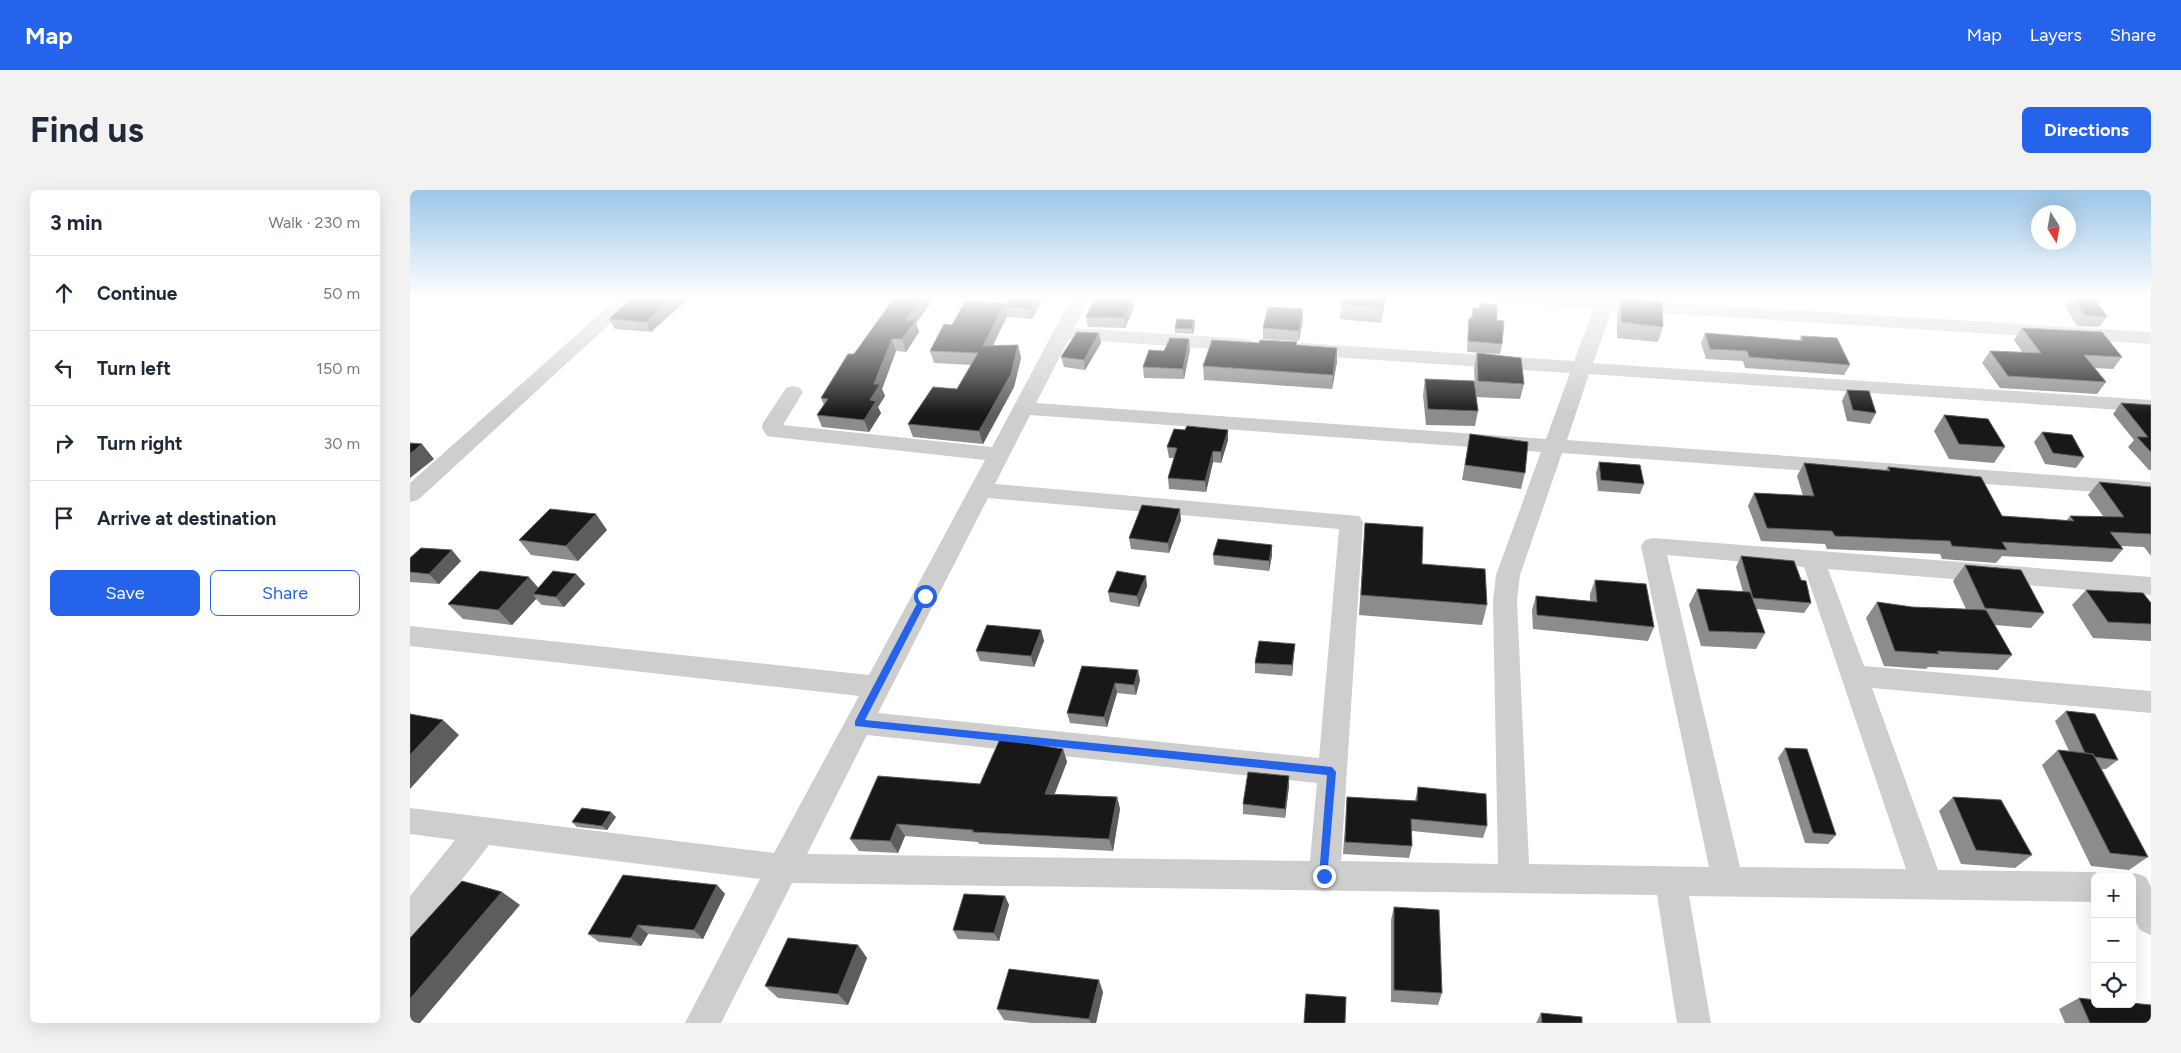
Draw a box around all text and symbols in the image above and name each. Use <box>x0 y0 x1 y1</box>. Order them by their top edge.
text: Map <box>25 21 73 50</box>
text: Map <box>1967 24 2002 46</box>
text: Layers <box>2030 24 2082 46</box>
text: Share <box>2110 24 2156 46</box>
button: Directions <box>2022 107 2151 153</box>
text: Find us <box>30 109 144 151</box>
north arrow <box>2031 205 2076 250</box>
text: 3 min <box>50 210 102 235</box>
text: Walk · 230 m <box>268 213 360 232</box>
icon: ahead <box>50 279 78 307</box>
text: Continue <box>97 282 177 305</box>
text: 50 m <box>323 284 360 303</box>
icon: left <box>50 354 78 382</box>
text: Turn left <box>97 357 171 380</box>
text: 150 m <box>316 359 360 378</box>
icon: right <box>50 429 78 457</box>
text: Turn right <box>97 432 183 455</box>
text: 30 m <box>323 434 360 453</box>
icon: arrive <box>50 504 78 532</box>
text: Arrive at destination <box>97 507 276 530</box>
button: Save <box>50 570 200 616</box>
button: Share <box>210 570 360 616</box>
route start <box>914 585 937 608</box>
route end <box>1313 865 1336 888</box>
map controls <box>2091 873 2136 1008</box>
button: + <box>2091 873 2136 918</box>
button: − <box>2091 918 2136 963</box>
button: locate <box>2091 963 2136 1008</box>

